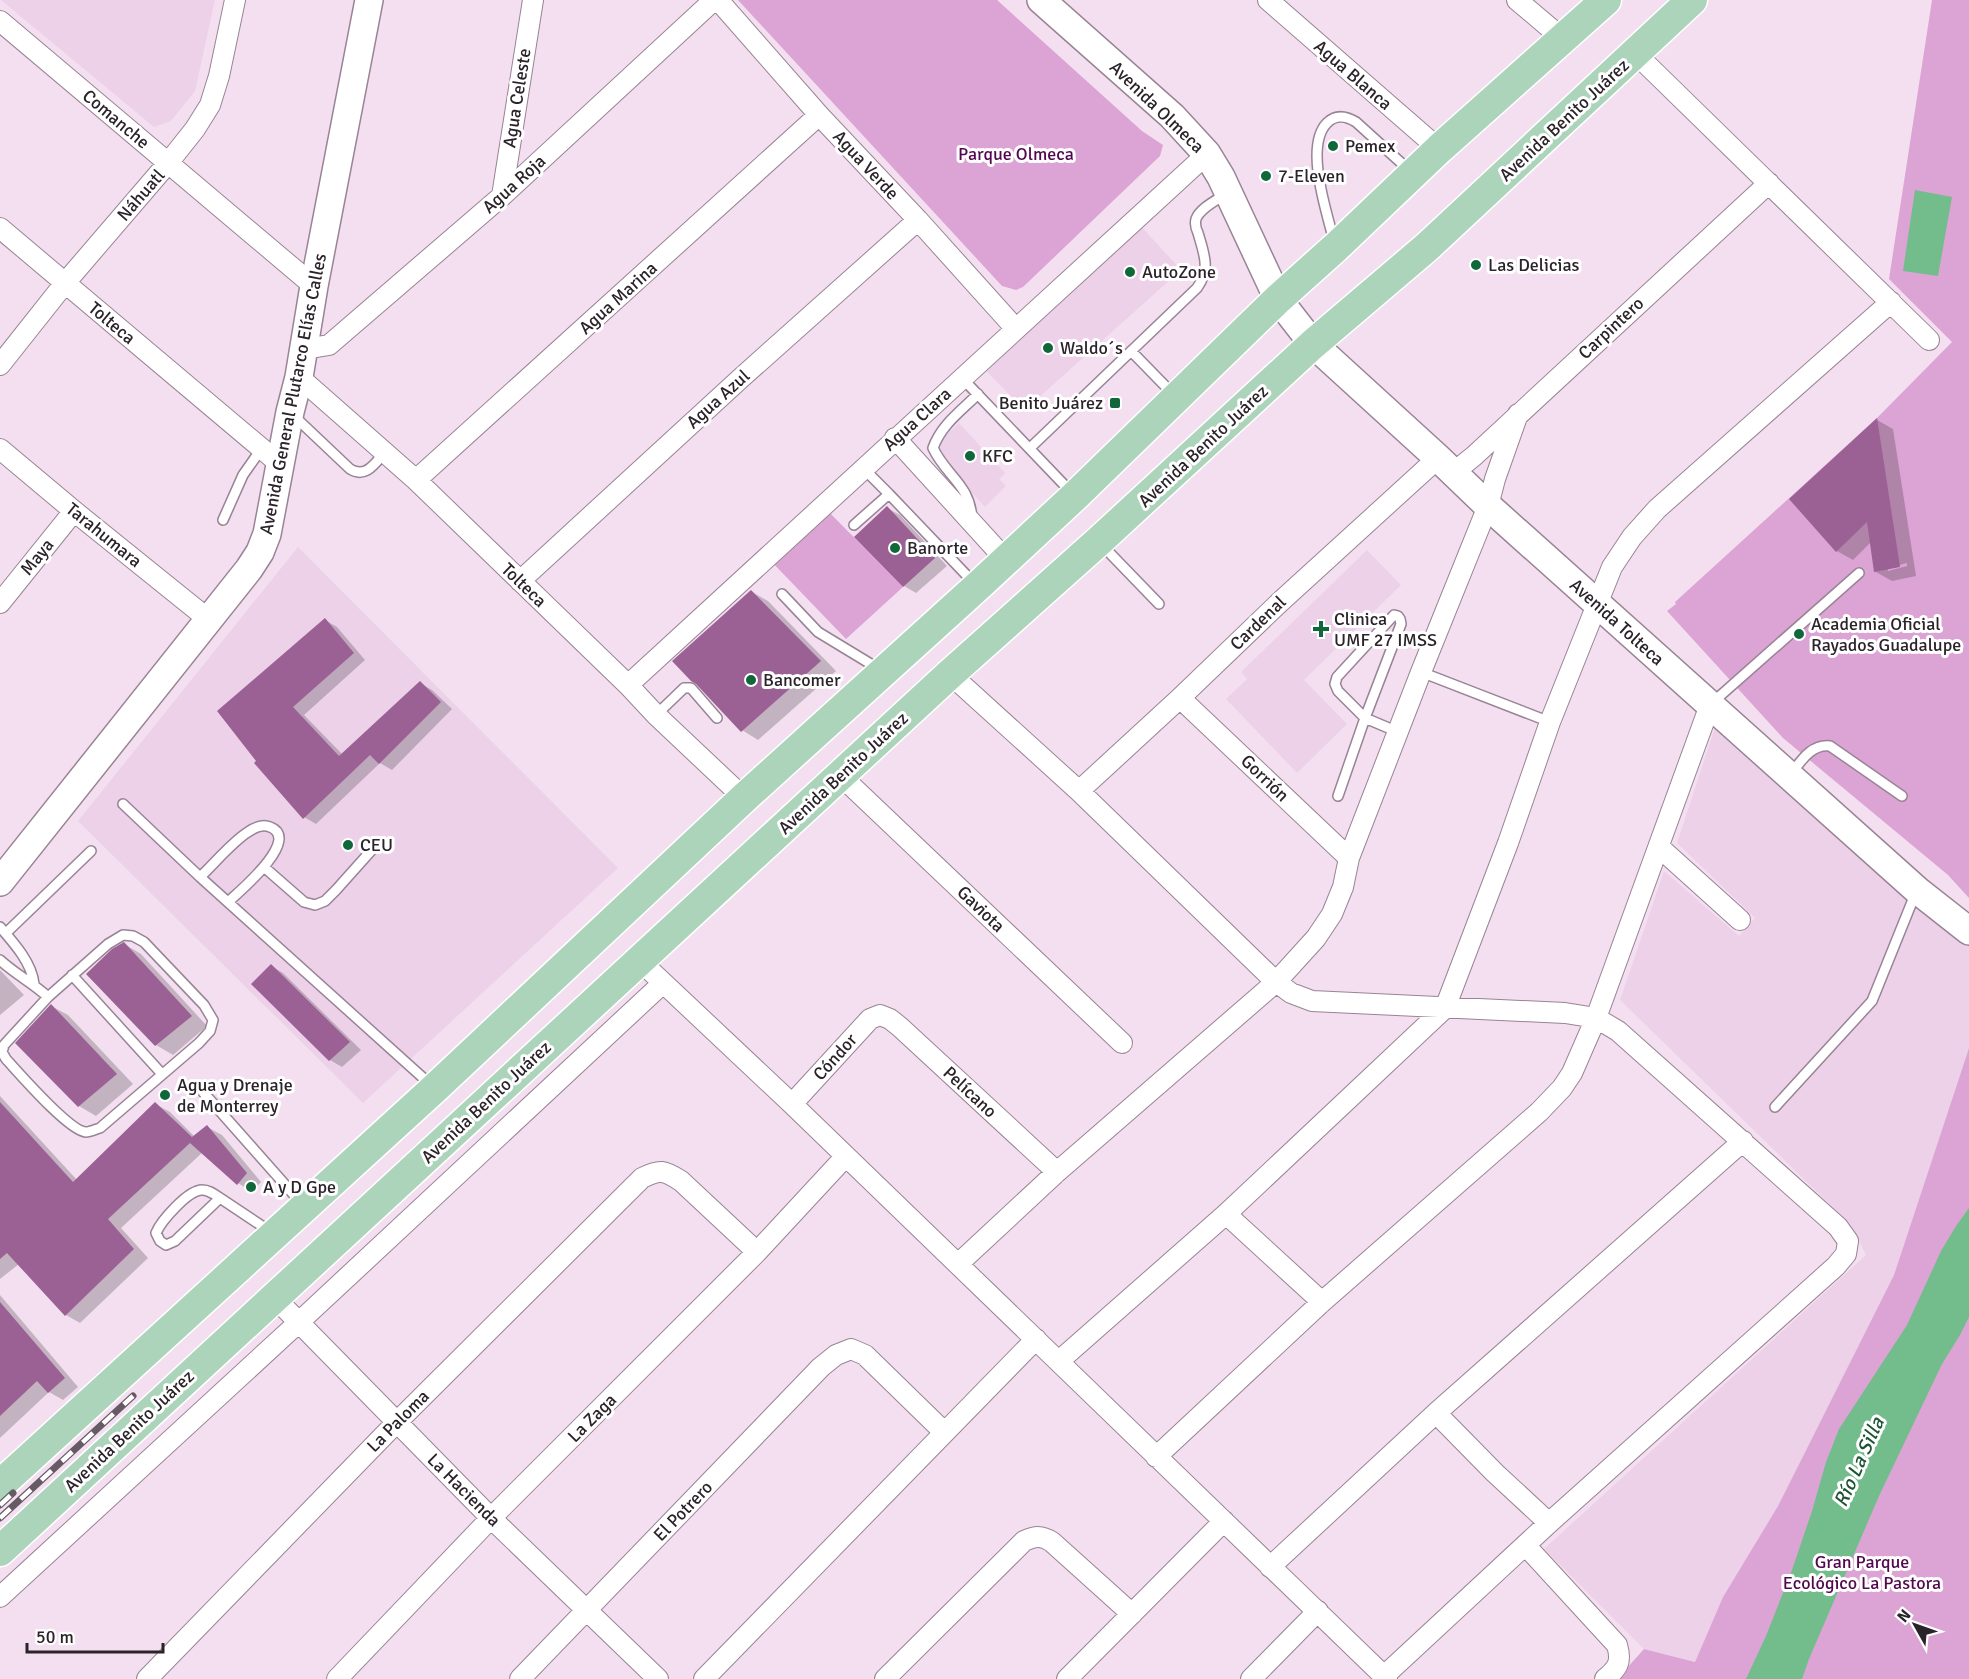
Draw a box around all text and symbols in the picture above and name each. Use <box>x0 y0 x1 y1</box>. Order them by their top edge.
street label: Agua Blanca <box>1310 35 1396 115</box>
street label: Agua Celeste <box>498 47 536 149</box>
street label: Avenida Benito Juárez <box>1495 54 1633 186</box>
street label: Avenida Olmeca <box>1105 56 1209 158</box>
street label: Comanche <box>78 85 154 153</box>
street label: Agua Verde <box>828 126 904 204</box>
place label: Pemex <box>1345 135 1396 157</box>
marker: Pemex <box>1326 139 1340 153</box>
park label: Parque Olmeca <box>958 143 1074 165</box>
street label: Agua Roja <box>478 150 550 218</box>
street label: Náhuatl <box>113 165 169 225</box>
place label: 7-Eleven <box>1278 165 1345 187</box>
marker: 7-Eleven <box>1259 169 1273 183</box>
street label: Avenida General Plutarco Elías Calles <box>255 251 331 536</box>
place label: Las Delicias <box>1488 254 1580 276</box>
street label: Agua Marina <box>574 257 662 339</box>
marker: Las Delicias <box>1469 258 1483 272</box>
place label: AutoZone <box>1142 261 1216 283</box>
marker: AutoZone <box>1123 265 1137 279</box>
street label: Carpintero <box>1574 292 1648 364</box>
street label: Tolteca <box>84 297 140 349</box>
place label: Waldo´s <box>1060 337 1123 359</box>
marker: Waldo´s <box>1041 341 1055 355</box>
street label: Agua Azul <box>682 365 754 433</box>
street label: Avenida Benito Juárez <box>1134 380 1272 512</box>
street label: Agua Clara <box>878 383 956 455</box>
place label: Benito Juárez <box>999 392 1103 414</box>
marker: Benito Juárez <box>1108 396 1122 410</box>
place label: KFC <box>982 445 1013 467</box>
marker: KFC <box>963 449 977 463</box>
street label: Tarahumara <box>62 498 146 572</box>
street label: Maya <box>16 534 58 580</box>
place label: Banorte <box>907 537 968 559</box>
marker: Banorte <box>888 541 902 555</box>
street label: Tolteca <box>497 558 551 612</box>
street label: Avenida Tolteca <box>1565 574 1669 670</box>
street label: Cardenal <box>1226 591 1290 655</box>
place label: Clinica UMF 27 IMSS <box>1334 608 1437 651</box>
place label: Academia Oficial Rayados Guadalupe <box>1811 613 1961 656</box>
marker: Clinica UMF 27 IMSS <box>1312 620 1330 638</box>
marker: Academia Oficial Rayados Guadalupe <box>1792 627 1806 641</box>
place label: Bancomer <box>763 669 841 691</box>
marker: Bancomer <box>744 673 758 687</box>
street label: Avenida Benito Juárez <box>774 707 912 839</box>
street label: Gorrión <box>1236 750 1294 806</box>
place label: CEU <box>360 834 393 856</box>
marker: CEU <box>341 838 355 852</box>
street label: Gaviota <box>953 881 1009 937</box>
street label: Cóndor <box>808 1029 862 1085</box>
street label: Avenida Benito Juárez <box>417 1036 555 1168</box>
street label: Pelícano <box>939 1062 1001 1122</box>
place label: Agua y Drenaje de Monterrey <box>177 1074 293 1117</box>
marker: Agua y Drenaje de Monterrey <box>158 1088 172 1102</box>
place label: A y D Gpe <box>263 1176 336 1198</box>
marker: A y D Gpe <box>244 1180 258 1194</box>
street label: Avenida Benito Juárez <box>60 1365 198 1497</box>
street label: La Paloma <box>362 1385 434 1457</box>
street label: La Zaga <box>563 1389 621 1447</box>
water label: Río La Silla <box>1828 1413 1890 1511</box>
street label: La Hacienda <box>423 1449 505 1531</box>
street label: El Potrero <box>649 1476 717 1546</box>
park label: Gran Parque Ecológico La Pastora <box>1783 1551 1941 1594</box>
north arrow <box>1885 1595 1945 1655</box>
text: N <box>1893 1605 1916 1627</box>
scale bar <box>27 1616 164 1654</box>
text: 50 m <box>36 1626 74 1648</box>

